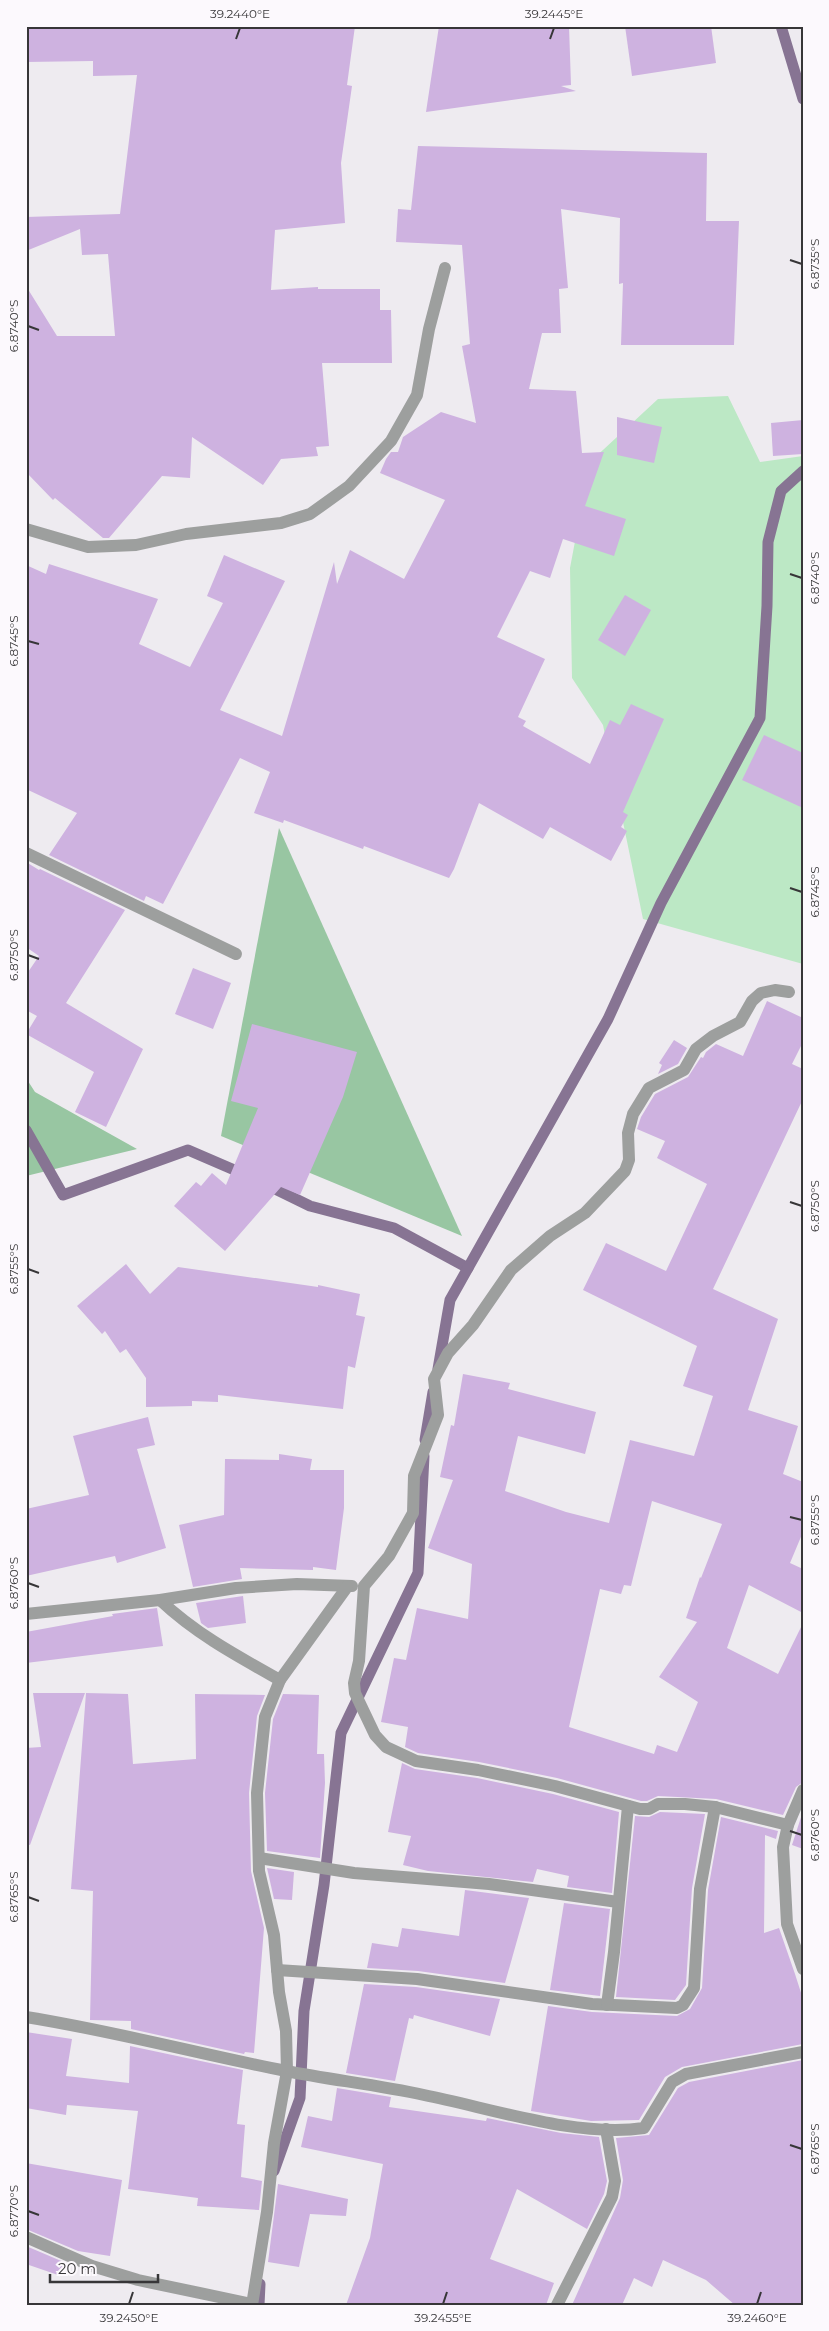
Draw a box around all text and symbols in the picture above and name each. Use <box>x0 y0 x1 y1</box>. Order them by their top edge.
text: 39.2440°E <box>210 6 270 21</box>
text: 39.2445°E <box>525 6 583 21</box>
text: 6.8735°S <box>807 239 822 289</box>
text: 6.8740°S <box>6 300 21 352</box>
text: 6.8740°S <box>807 552 822 604</box>
text: 6.8745°S <box>6 615 21 667</box>
text: 6.8745°S <box>807 866 822 918</box>
text: 6.8750°S <box>6 929 21 981</box>
text: 6.8750°S <box>807 1180 822 1232</box>
text: 6.8755°S <box>6 1244 21 1294</box>
text: 6.8755°S <box>807 1495 822 1545</box>
text: 6.8760°S <box>6 1557 21 1609</box>
text: 6.8760°S <box>807 1809 822 1861</box>
text: 6.8765°S <box>6 1871 21 1923</box>
text: 6.8765°S <box>807 2123 822 2175</box>
text: 6.8770°S <box>6 2185 21 2237</box>
scale bar <box>50 2251 158 2283</box>
text: 20 m <box>58 2259 96 2278</box>
text: 39.2450°E <box>100 2310 158 2325</box>
text: 39.2455°E <box>414 2310 472 2325</box>
text: 39.2460°E <box>727 2310 787 2325</box>

